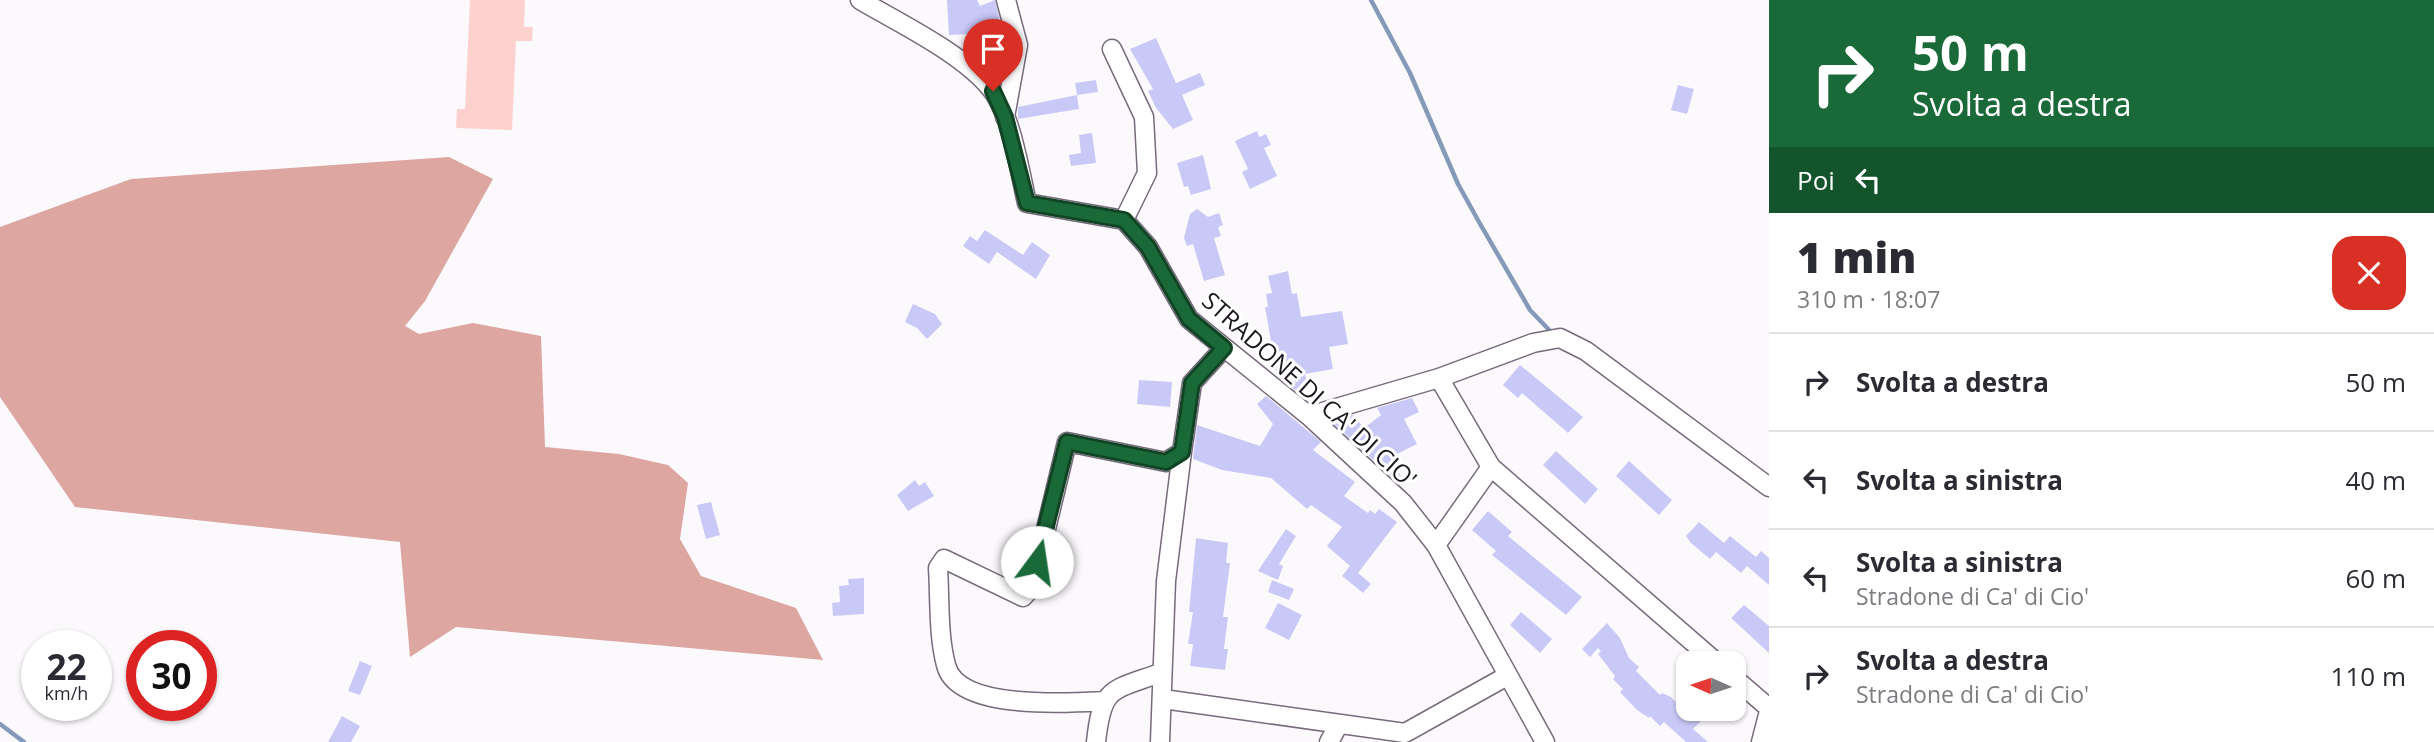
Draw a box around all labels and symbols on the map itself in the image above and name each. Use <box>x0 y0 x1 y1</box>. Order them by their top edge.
pin <box>963 19 1023 91</box>
street label: STRADONE DI CA' DI CIO' <box>1196 284 1424 494</box>
position arrow <box>1000 525 1074 599</box>
speed limit sign: 30 <box>126 630 217 721</box>
north arrow <box>1676 651 1746 721</box>

